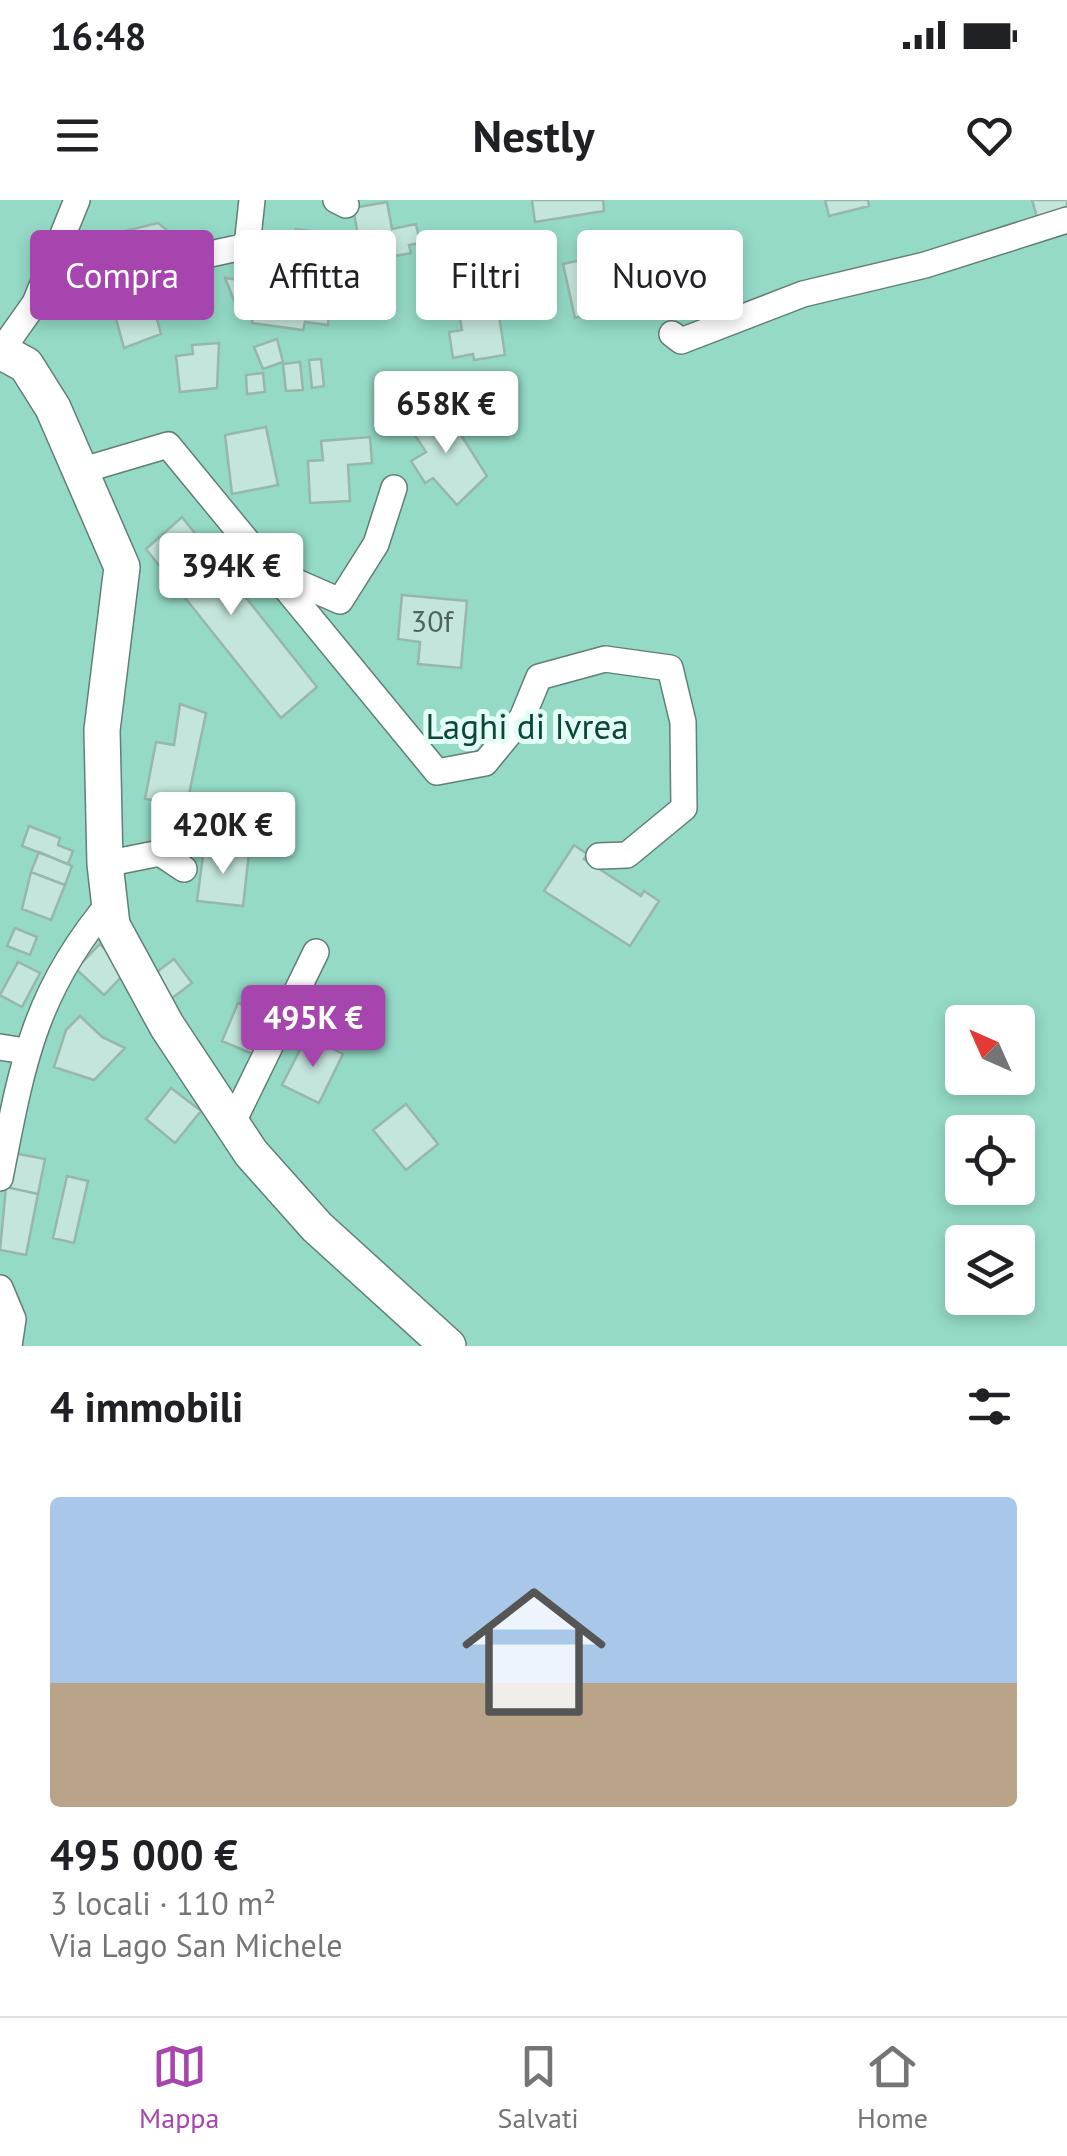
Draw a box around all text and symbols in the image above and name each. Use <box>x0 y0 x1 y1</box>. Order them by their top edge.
text: 16:48 <box>50 11 146 60</box>
text: Nestly <box>473 106 594 164</box>
icon: menu <box>50 108 105 163</box>
icon: heart <box>962 108 1017 163</box>
chip: Compra <box>30 230 214 320</box>
chip: Affitta <box>234 230 396 320</box>
chip: Filtri <box>416 230 557 320</box>
chip: Nuovo <box>577 230 743 320</box>
pin: 658K € <box>365 371 527 456</box>
text: 658K € <box>396 382 496 424</box>
pin: 394K € <box>150 533 312 618</box>
text: 394K € <box>181 544 281 586</box>
house number: 30f <box>411 601 455 640</box>
park label: Laghi di Ivrea <box>425 703 629 749</box>
pin: 420K € <box>142 792 304 877</box>
text: 420K € <box>173 803 273 845</box>
pin: 495K € <box>232 985 394 1070</box>
text: 495K € <box>263 996 363 1038</box>
north arrow <box>945 1005 1035 1095</box>
map controls <box>945 1005 1035 1315</box>
button: locate <box>945 1115 1035 1205</box>
button: layers <box>945 1225 1035 1315</box>
text: 4 immobili <box>50 1379 243 1434</box>
icon: filters <box>962 1379 1017 1434</box>
icon: home <box>444 1562 624 1742</box>
text: 495 000 € <box>50 1827 238 1882</box>
text: 3 locali · 110 m² <box>50 1882 276 1924</box>
text: Via Lago San Michele <box>50 1924 342 1966</box>
tab: Mappa <box>139 2039 219 2136</box>
tab: Salvati <box>498 2039 579 2136</box>
tab: Home <box>857 2039 928 2136</box>

